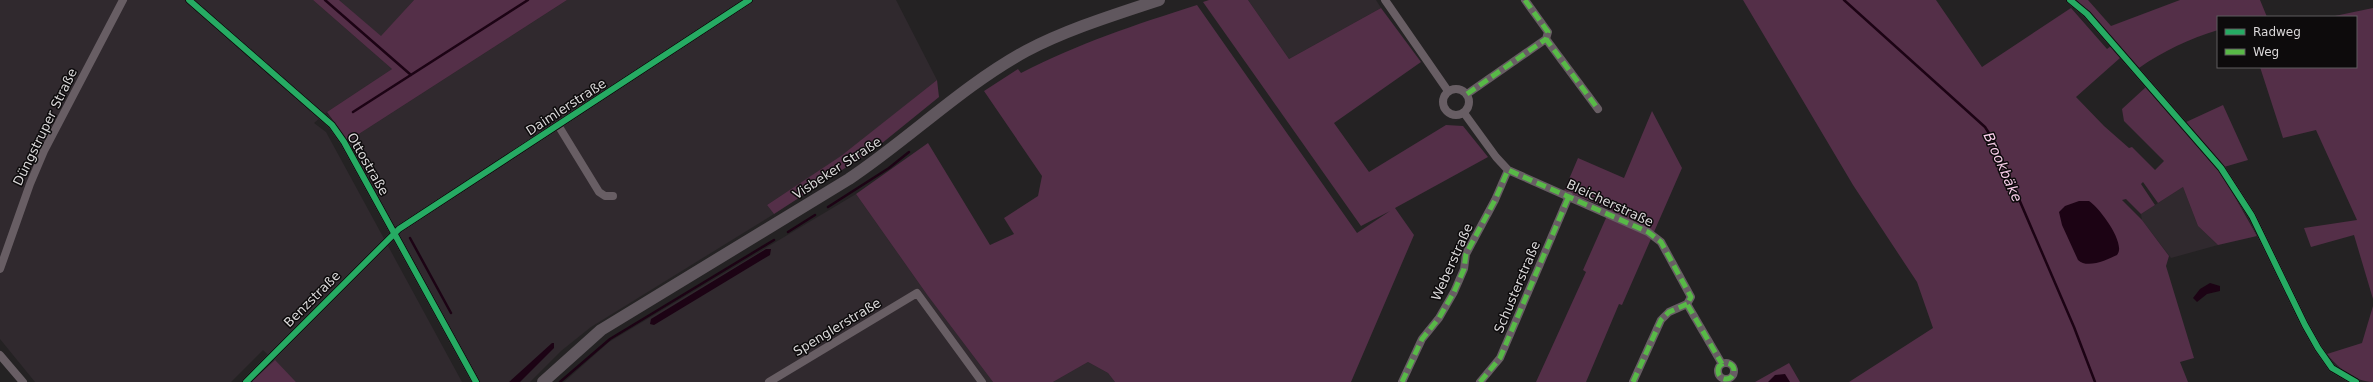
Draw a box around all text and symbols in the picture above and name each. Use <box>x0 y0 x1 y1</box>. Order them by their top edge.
legend <box>2217 16 2357 68</box>
text: Radweg <box>2253 25 2301 39</box>
text: Weg <box>2253 45 2279 59</box>
street label: Düngstruper Straße <box>10 66 80 188</box>
street label: Daimlerstraße <box>523 75 609 139</box>
street label: Ottostraße <box>344 130 392 198</box>
water label: Brookbäke <box>1980 130 2026 204</box>
street label: Visbeker Straße <box>790 134 884 202</box>
street label: Bleicherstraße <box>1564 176 1656 230</box>
street label: Weberstraße <box>1428 221 1476 303</box>
street label: Schusterstraße <box>1491 239 1543 335</box>
street label: Benzstraße <box>281 268 343 330</box>
street label: Spenglerstraße <box>791 295 883 359</box>

